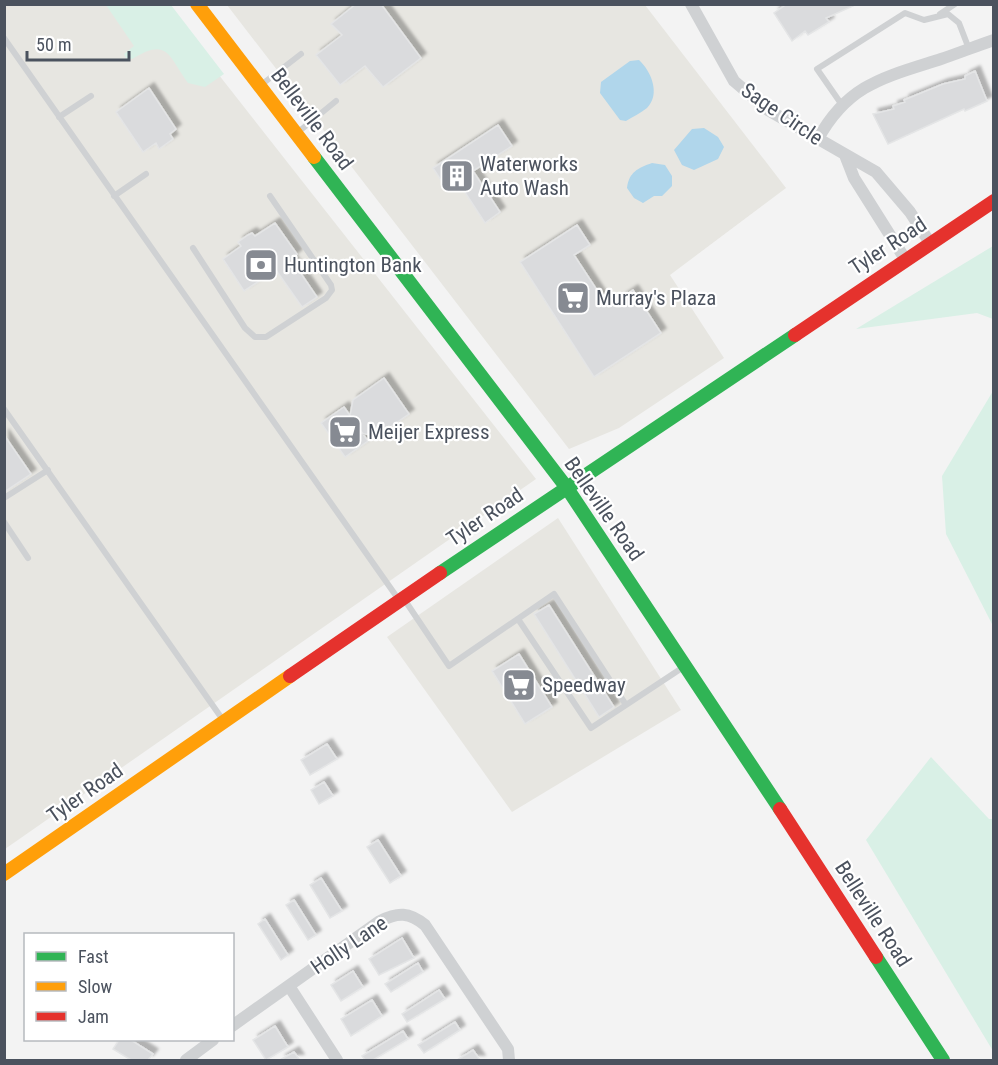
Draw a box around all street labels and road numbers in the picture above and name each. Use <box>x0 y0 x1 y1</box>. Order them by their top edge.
street label: Belleville Road <box>266 63 358 175</box>
street label: Sage Circle <box>737 78 827 150</box>
street label: Tyler Road <box>845 212 931 280</box>
street label: Belleville Road <box>559 453 649 565</box>
street label: Tyler Road <box>442 483 528 551</box>
street label: Tyler Road <box>42 758 128 828</box>
street label: Belleville Road <box>830 857 916 971</box>
street label: Holly Lane <box>306 911 392 979</box>

